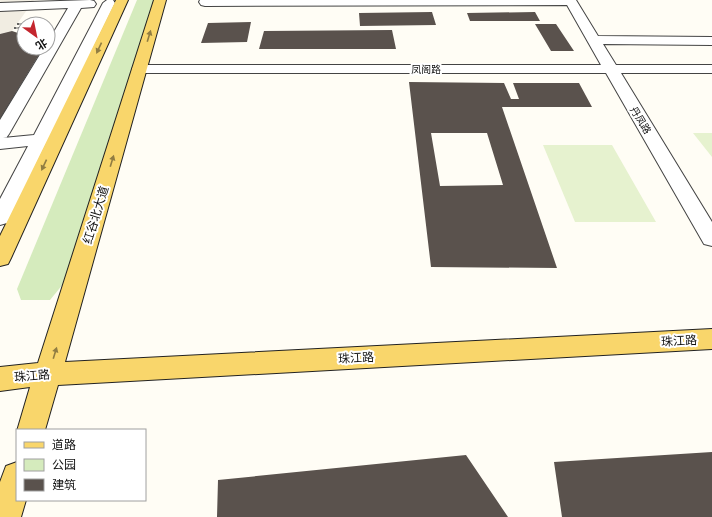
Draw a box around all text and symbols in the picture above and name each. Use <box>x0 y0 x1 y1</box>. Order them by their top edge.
north arrow <box>16 16 56 56</box>
one-way arrow <box>146 30 152 42</box>
text: 北 <box>34 36 49 52</box>
one-way arrow <box>96 42 102 54</box>
street label: 凤阁路 <box>411 64 441 75</box>
street label: 丹凤路 <box>628 105 653 136</box>
one-way arrow <box>109 154 115 166</box>
one-way arrow <box>41 160 47 171</box>
street label: 红谷北大道 <box>81 184 111 246</box>
street label: 珠江路 <box>661 333 697 349</box>
one-way arrow <box>52 346 58 358</box>
street label: 珠江路 <box>338 350 374 366</box>
street label: 珠江路 <box>13 367 51 385</box>
legend <box>16 429 146 501</box>
text: 道路 <box>52 438 76 452</box>
text: 公园 <box>52 458 76 472</box>
text: 建筑 <box>52 478 76 492</box>

